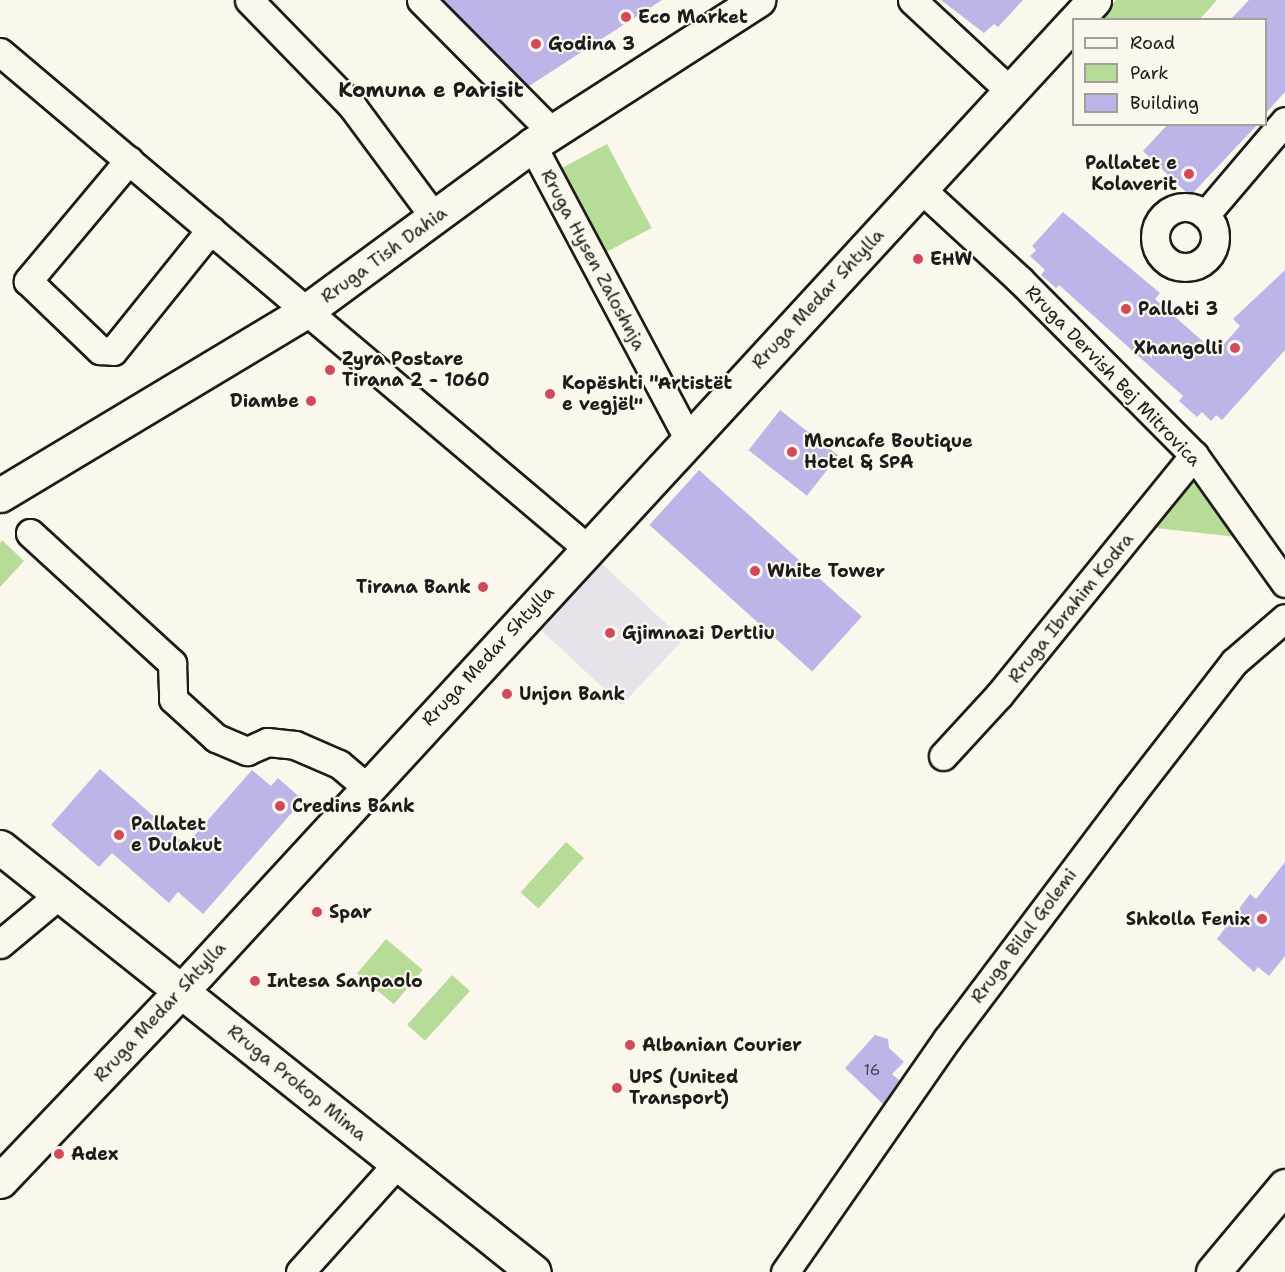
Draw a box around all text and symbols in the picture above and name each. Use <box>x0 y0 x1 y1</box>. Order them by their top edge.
place label: Eco Market <box>638 6 748 28</box>
marker: Eco Market <box>619 10 633 24</box>
legend <box>1072 18 1267 126</box>
text: Road <box>1130 31 1175 55</box>
place label: Godina 3 <box>548 33 635 55</box>
marker: Godina 3 <box>529 37 543 51</box>
text: Park <box>1130 61 1169 85</box>
district label: Komuna e Parisit <box>338 77 524 103</box>
text: Building <box>1130 91 1199 115</box>
place label: Pallatet e Kolaverit <box>1085 153 1177 195</box>
street label: Rruga Hysen Zaloshnja <box>536 166 650 354</box>
marker: Pallatet e Kolaverit <box>1182 167 1196 181</box>
street label: Rruga Tish Dahia <box>317 202 451 308</box>
street label: Rruga Medar Shtylla <box>747 224 889 374</box>
place label: EHW <box>930 248 972 270</box>
marker: EHW <box>911 252 925 266</box>
street label: Rruga Dervish Bej Mitrovica <box>1021 281 1205 471</box>
place label: Pallati 3 <box>1138 298 1218 320</box>
marker: Pallati 3 <box>1119 302 1133 316</box>
place label: Xhangolli <box>1134 337 1223 359</box>
marker: Xhangolli <box>1228 341 1242 355</box>
place label: Zyra Postare Tirana 2 - 1060 <box>342 349 489 392</box>
marker: Zyra Postare Tirana 2 - 1060 <box>323 363 337 377</box>
place label: Kopështi "Artistët e vegjël" <box>562 373 732 416</box>
marker: Kopështi "Artistët e vegjël" <box>543 387 557 401</box>
place label: Diambe <box>230 390 299 412</box>
marker: Diambe <box>304 394 318 408</box>
place label: Moncafe Boutique Hotel & SPA <box>804 431 973 474</box>
marker: Moncafe Boutique Hotel & SPA <box>785 445 799 459</box>
street label: Rruga Ibrahim Kodra <box>1004 529 1138 687</box>
place label: White Tower <box>767 560 885 582</box>
marker: White Tower <box>748 564 762 578</box>
place label: Tirana Bank <box>356 576 471 598</box>
marker: Tirana Bank <box>476 580 490 594</box>
street label: Rruga Medar Shtylla <box>417 581 559 731</box>
place label: Gjimnazi Dertliu <box>622 622 775 644</box>
marker: Gjimnazi Dertliu <box>603 626 617 640</box>
place label: Unjon Bank <box>519 683 625 705</box>
marker: Unjon Bank <box>500 687 514 701</box>
place label: Credins Bank <box>292 795 415 817</box>
marker: Credins Bank <box>273 799 287 813</box>
place label: Pallatet e Dulakut <box>131 814 222 856</box>
marker: Pallatet e Dulakut <box>112 828 126 842</box>
street label: Rruga Bilal Golemi <box>966 864 1082 1008</box>
place label: Spar <box>329 901 372 923</box>
marker: Spar <box>310 905 324 919</box>
place label: Shkolla Fenix <box>1126 908 1250 930</box>
marker: Shkolla Fenix <box>1255 912 1269 926</box>
street label: Rruga Medar Shtylla <box>89 937 231 1087</box>
place label: Intesa Sanpaolo <box>267 970 423 992</box>
marker: Intesa Sanpaolo <box>248 974 262 988</box>
street label: Rruga Prokop Mima <box>223 1020 371 1146</box>
place label: Albanian Courier <box>642 1034 802 1056</box>
marker: Albanian Courier <box>623 1038 637 1052</box>
house number: 16 <box>864 1062 880 1080</box>
place label: UPS (United Transport) <box>629 1067 738 1110</box>
marker: UPS (United Transport) <box>610 1081 624 1095</box>
place label: Adex <box>71 1143 118 1165</box>
marker: Adex <box>52 1147 66 1161</box>

